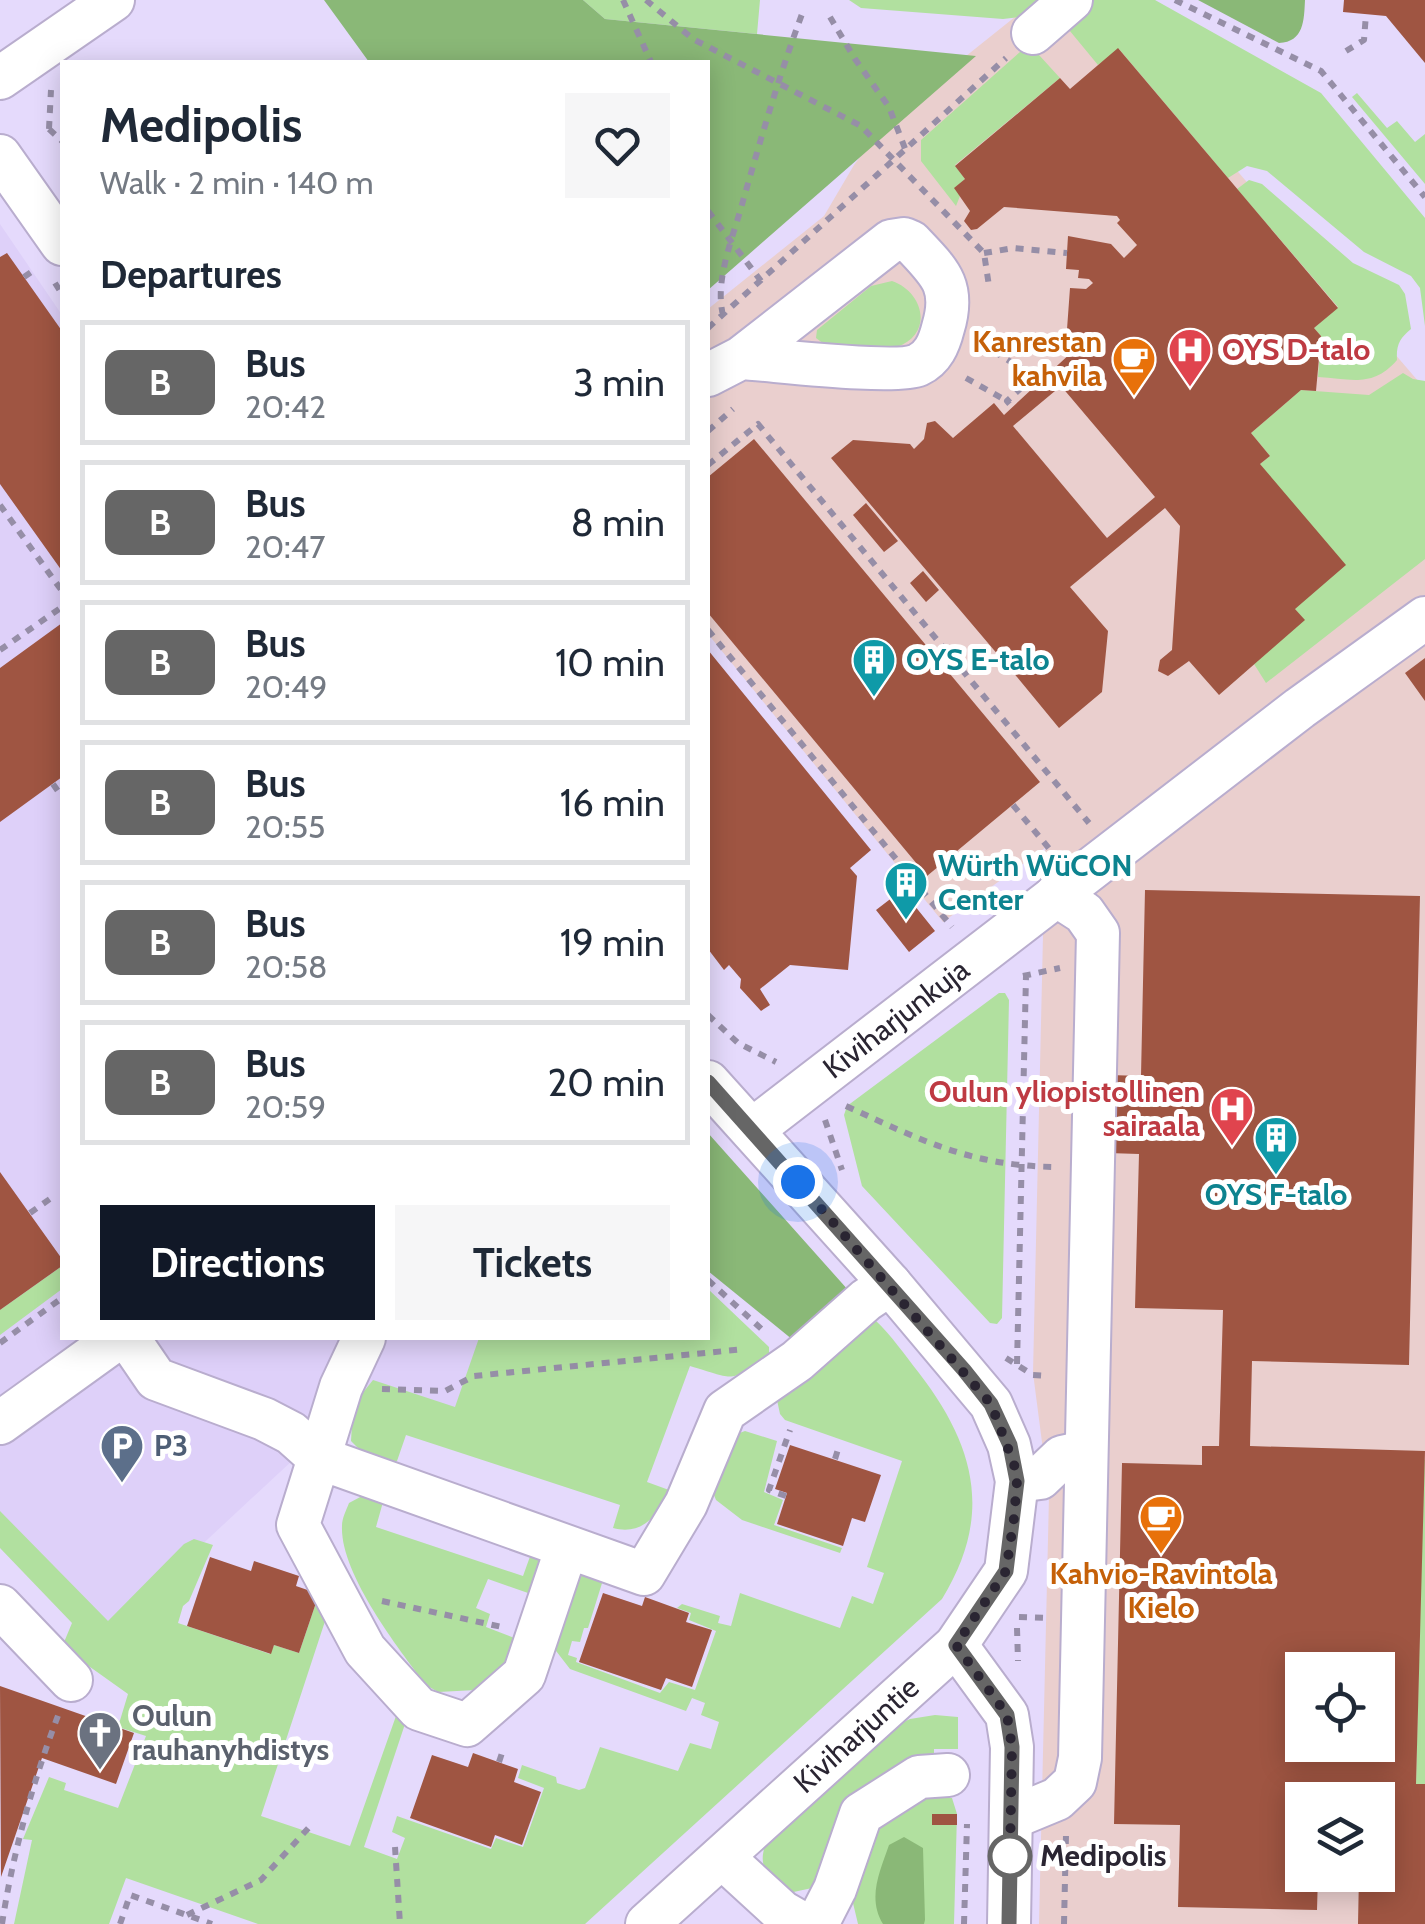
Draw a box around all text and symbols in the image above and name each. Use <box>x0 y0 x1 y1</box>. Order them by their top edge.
button: heart <box>565 93 670 198</box>
text: Medipolis <box>100 96 302 154</box>
text: Walk · 2 min · 140 m <box>100 163 374 202</box>
text: Departures <box>100 251 282 298</box>
place label: Kanrestan kahvila <box>972 323 1102 394</box>
hospital icon: OYS D-talo <box>1167 327 1213 388</box>
place label: OYS D-talo <box>1222 331 1370 368</box>
cafe icon: Kanrestan kahvila <box>1111 336 1157 397</box>
text: Bus <box>245 340 306 387</box>
text: 3 min <box>573 359 665 406</box>
text: B <box>149 361 171 404</box>
text: 20:42 <box>245 387 326 426</box>
text: Bus <box>245 480 306 527</box>
text: 8 min <box>571 499 665 546</box>
text: B <box>149 501 171 544</box>
text: 20:47 <box>245 527 325 566</box>
text: Bus <box>245 620 306 667</box>
building icon: OYS E-talo <box>851 637 897 698</box>
text: 10 min <box>555 639 665 686</box>
text: B <box>149 641 171 684</box>
place label: OYS E-talo <box>906 641 1050 678</box>
text: 20:49 <box>245 667 327 706</box>
text: Bus <box>245 760 306 807</box>
text: 16 min <box>560 779 665 826</box>
text: B <box>149 781 171 824</box>
text: 20:55 <box>245 807 325 846</box>
place label: Würth WüCON Center <box>938 847 1132 918</box>
building icon: Würth WüCON Center <box>883 860 929 921</box>
text: Bus <box>245 900 306 947</box>
text: 19 min <box>560 919 665 966</box>
text: B <box>149 921 171 964</box>
text: 20:58 <box>245 947 327 986</box>
street label: Kiviharjunkuja <box>816 950 977 1086</box>
text: Bus <box>245 1040 306 1087</box>
text: 20 min <box>547 1059 665 1106</box>
text: B <box>149 1061 171 1104</box>
place label: Oulun yliopistollinen sairaala <box>929 1073 1200 1144</box>
hospital icon: Oulun yliopistollinen sairaala <box>1209 1086 1255 1147</box>
text: 20:59 <box>245 1087 326 1126</box>
building icon: OYS F-talo <box>1253 1115 1299 1176</box>
your location <box>773 1157 823 1207</box>
place label: OYS F-talo <box>1205 1176 1347 1213</box>
button: Directions <box>100 1205 375 1320</box>
button: Tickets <box>395 1205 670 1320</box>
parking icon: P3 <box>99 1423 145 1484</box>
place label: P3 <box>154 1427 188 1464</box>
cafe icon: Kahvio-Ravintola Kielo <box>1138 1494 1184 1555</box>
place label: Kahvio-Ravintola Kielo <box>1049 1555 1273 1626</box>
map controls <box>1285 1652 1395 1892</box>
button: locate <box>1285 1652 1395 1762</box>
street label: Kiviharjuntie <box>786 1669 926 1801</box>
place label: Oulun rauhanyhdistys <box>132 1697 329 1768</box>
church icon: Oulun rauhanyhdistys <box>77 1710 123 1771</box>
button: layers <box>1285 1782 1395 1892</box>
marker: Medipolis <box>989 1835 1031 1877</box>
place label: Medipolis <box>1040 1837 1166 1874</box>

